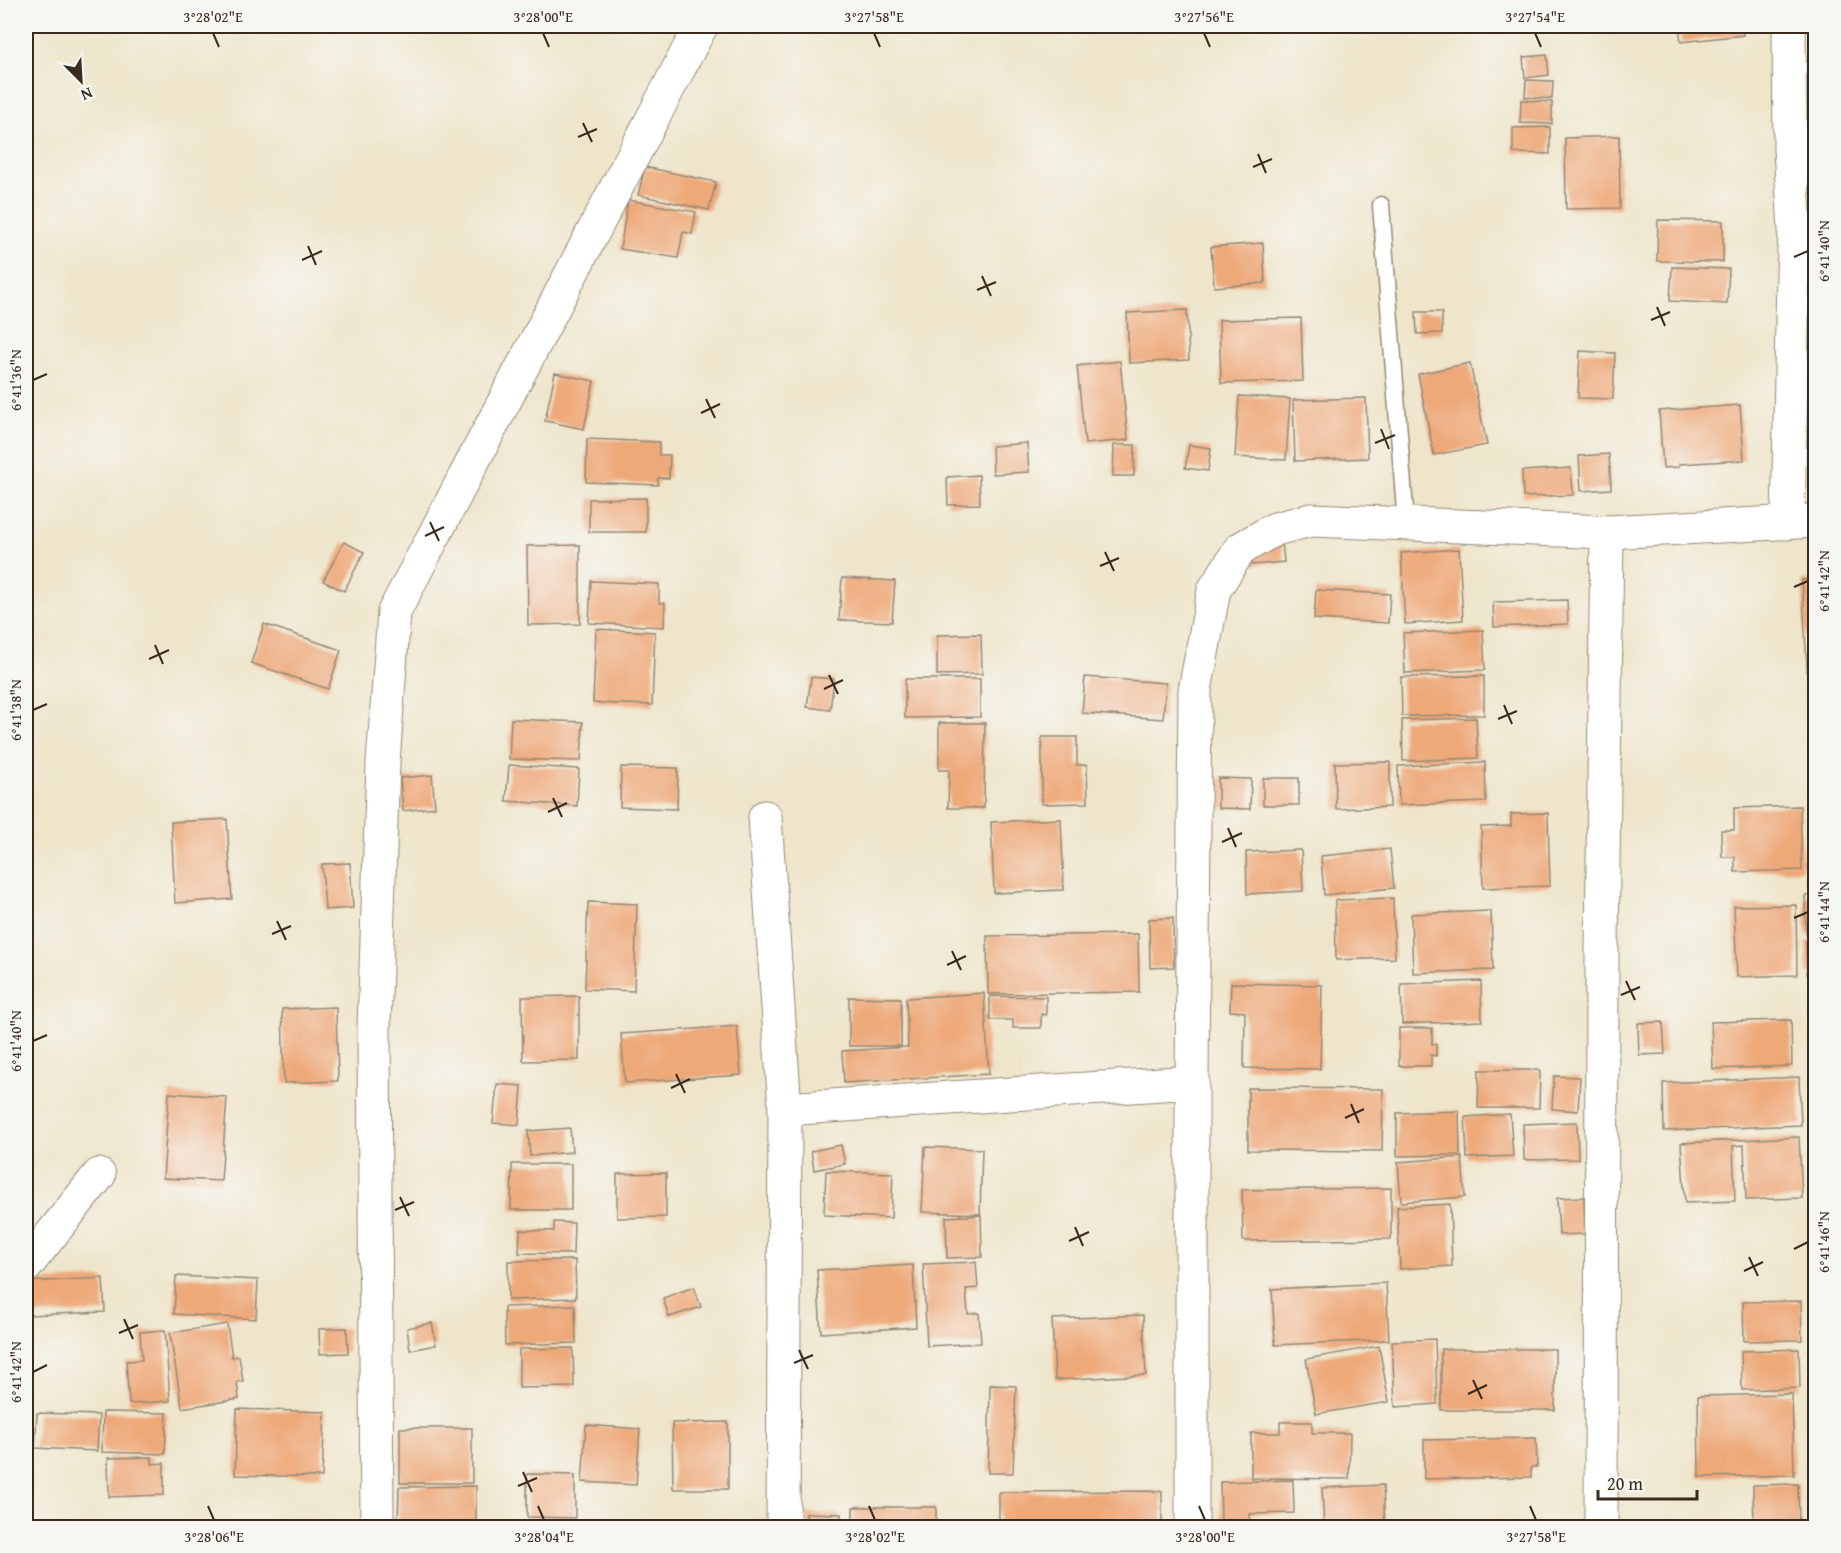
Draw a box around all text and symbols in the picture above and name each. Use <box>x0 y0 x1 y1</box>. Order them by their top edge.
text: 3°28'02"E <box>183 6 243 27</box>
text: 3°28'00"E <box>513 6 573 27</box>
text: 3°27'58"E <box>844 6 904 27</box>
text: 3°27'56"E <box>1174 6 1234 27</box>
text: 3°27'54"E <box>1505 6 1565 27</box>
north arrow <box>51 51 111 111</box>
text: N <box>77 82 97 108</box>
text: 6°41'40"N <box>1813 220 1834 282</box>
text: 6°41'36"N <box>5 349 26 411</box>
text: 6°41'42"N <box>1813 550 1834 612</box>
text: 6°41'38"N <box>5 679 26 741</box>
text: 6°41'44"N <box>1813 881 1834 943</box>
text: 6°41'40"N <box>5 1010 26 1072</box>
text: 6°41'46"N <box>1813 1211 1834 1273</box>
text: 6°41'42"N <box>5 1341 26 1403</box>
scale bar <box>1598 1463 1697 1501</box>
text: 20 m <box>1607 1470 1643 1497</box>
text: 3°28'06"E <box>184 1526 244 1547</box>
text: 3°28'04"E <box>514 1526 574 1547</box>
text: 3°28'02"E <box>845 1526 905 1547</box>
text: 3°28'00"E <box>1175 1526 1235 1547</box>
text: 3°27'58"E <box>1506 1526 1566 1547</box>

